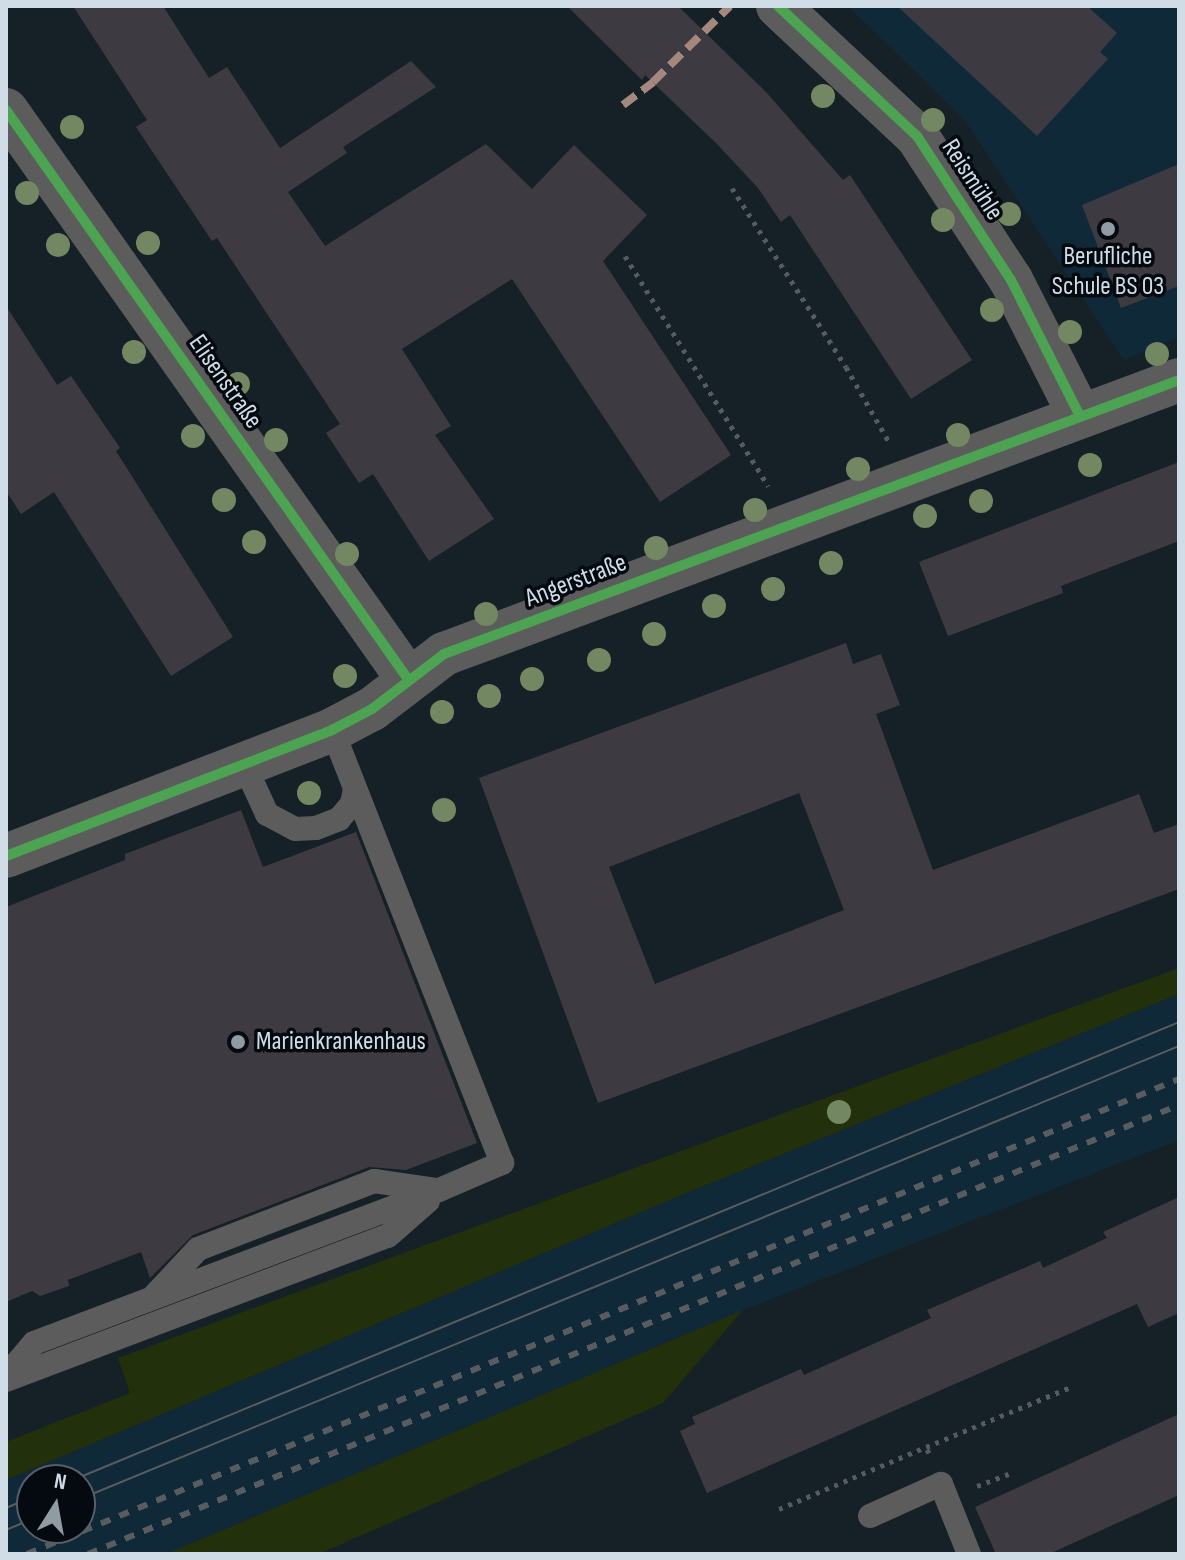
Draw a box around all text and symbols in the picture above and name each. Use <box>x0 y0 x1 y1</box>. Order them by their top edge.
street label: Reismühle <box>934 134 1010 226</box>
marker: Berufliche Schule BS 03 <box>1099 220 1117 238</box>
place label: Berufliche Schule BS 03 <box>1052 241 1164 302</box>
street label: Elisenstraße <box>181 329 269 435</box>
street label: Angerstraße <box>521 547 631 615</box>
place label: Marienkrankenhaus <box>256 1026 426 1058</box>
marker: Marienkrankenhaus <box>227 1031 249 1053</box>
north arrow <box>16 1464 96 1544</box>
text: N <box>52 1468 69 1496</box>

